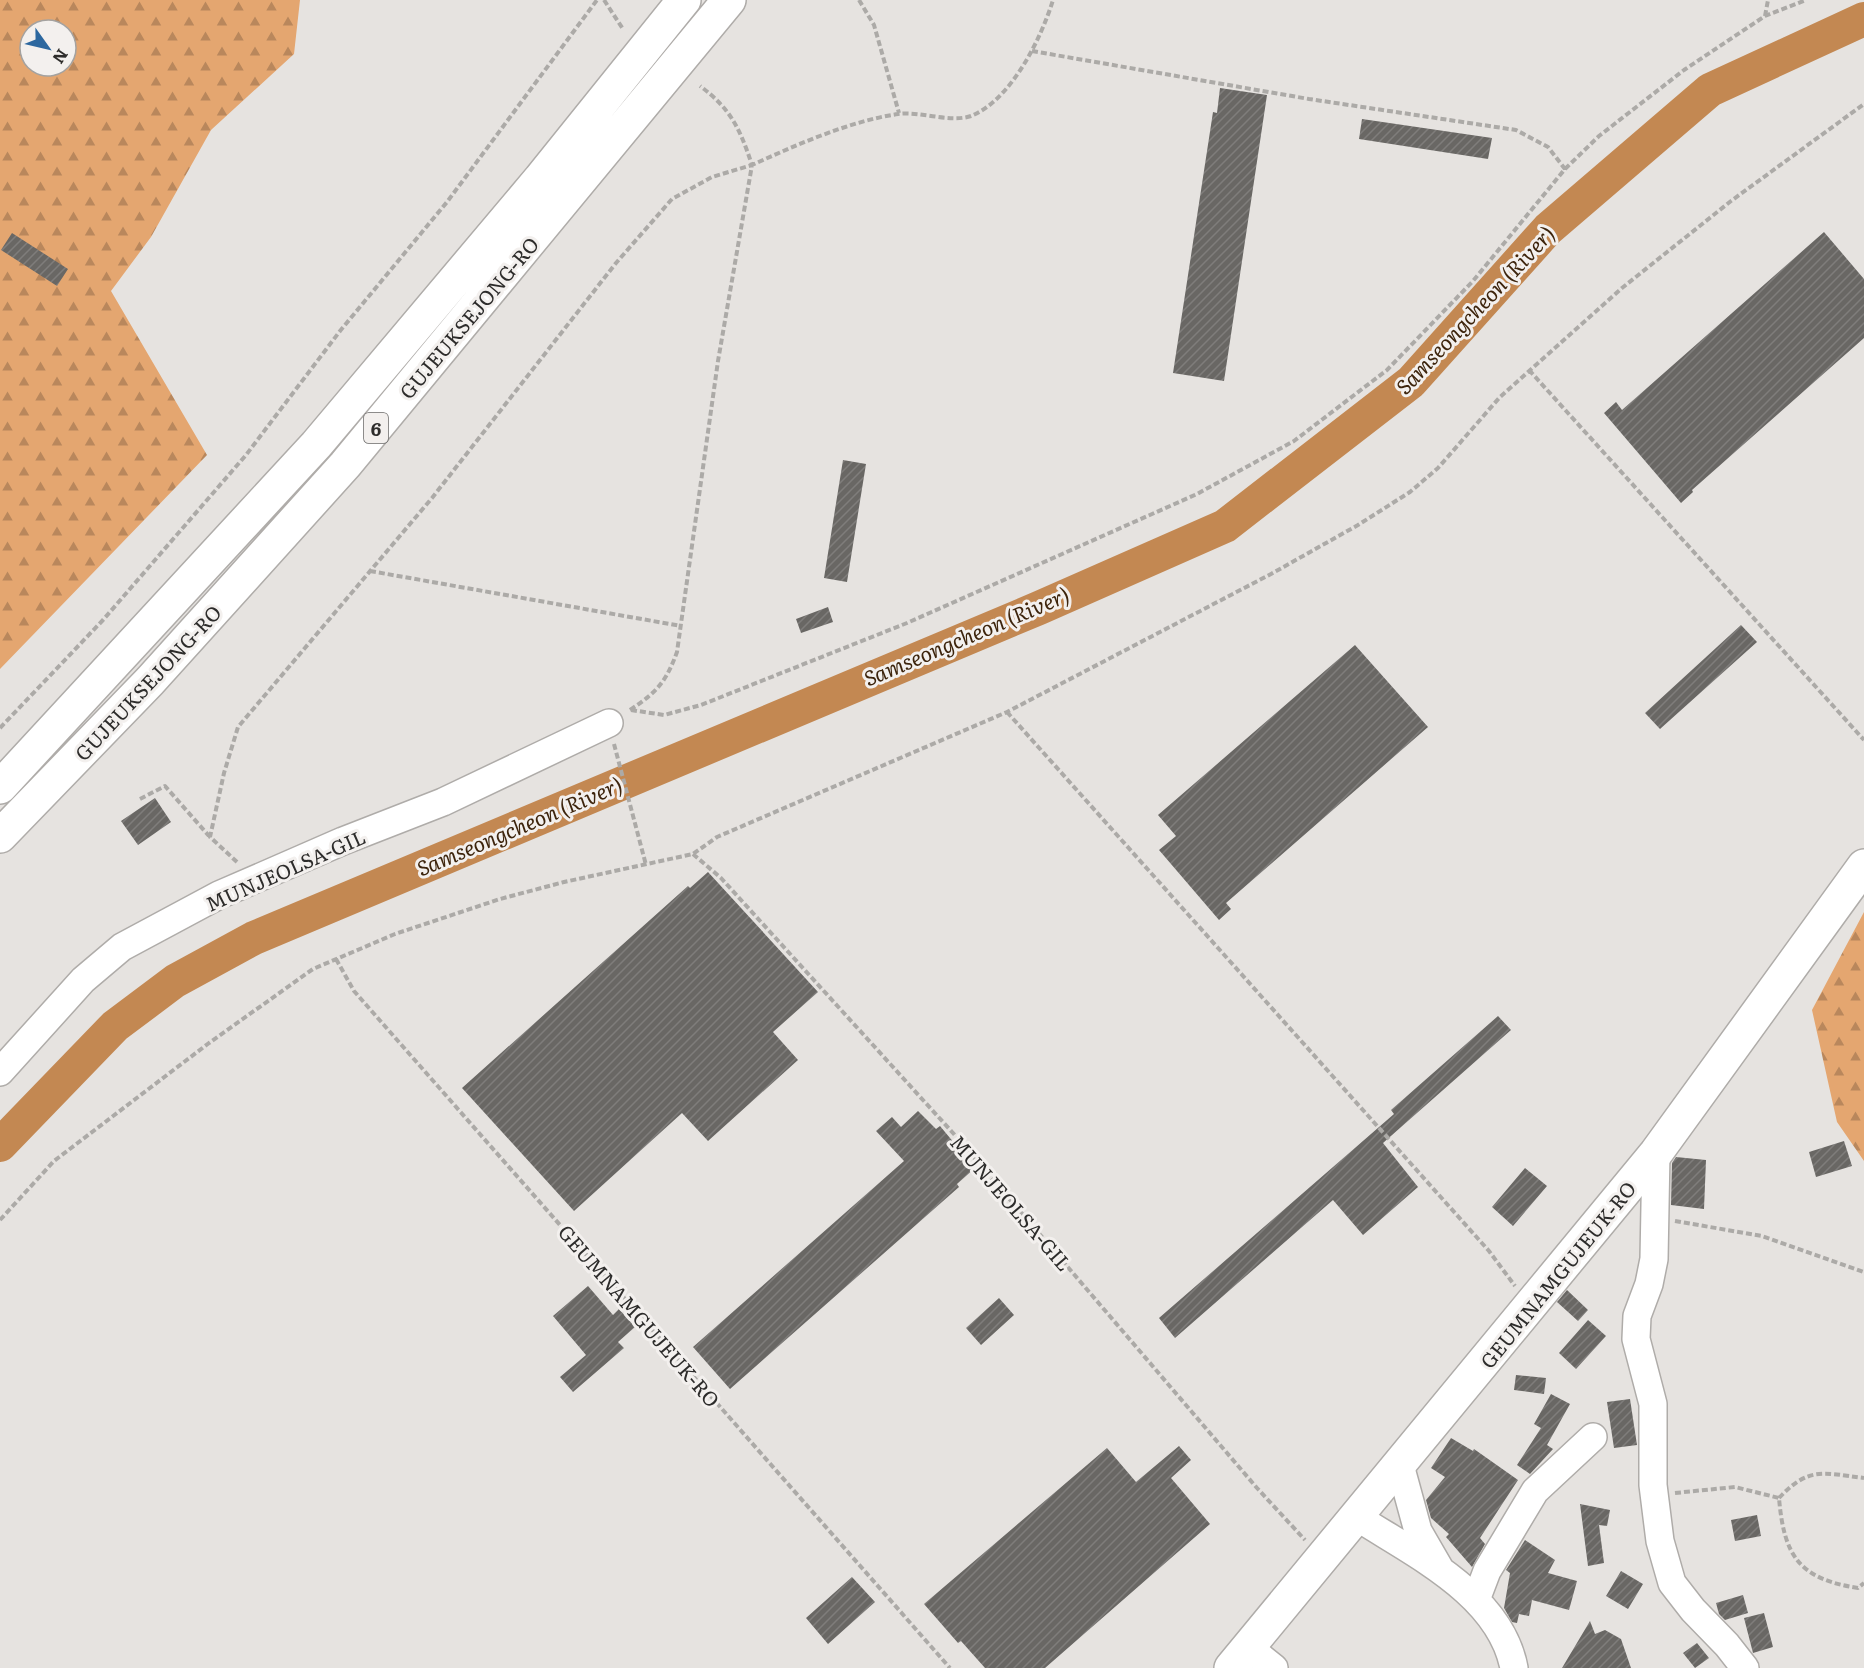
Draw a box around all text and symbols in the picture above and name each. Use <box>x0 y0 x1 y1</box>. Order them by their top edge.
north arrow <box>18 18 78 78</box>
text: N <box>48 45 75 69</box>
water label: Samseongcheon (River) <box>1387 218 1561 400</box>
street label: GUJEUKSEJONG-RO <box>391 229 545 405</box>
road number: 6 <box>364 413 388 443</box>
water label: Samseongcheon (River) <box>858 578 1074 692</box>
street label: GUJEUKSEJONG-RO <box>67 597 227 767</box>
water label: Samseongcheon (River) <box>411 768 627 882</box>
street label: MUNJEOLSA-GIL <box>200 820 370 918</box>
street label: MUNJEOLSA-GIL <box>944 1127 1080 1277</box>
street label: GEUMNAMGUJEUK-RO <box>1472 1174 1642 1374</box>
street label: GEUMNAMGUJEUK-RO <box>552 1217 728 1413</box>

